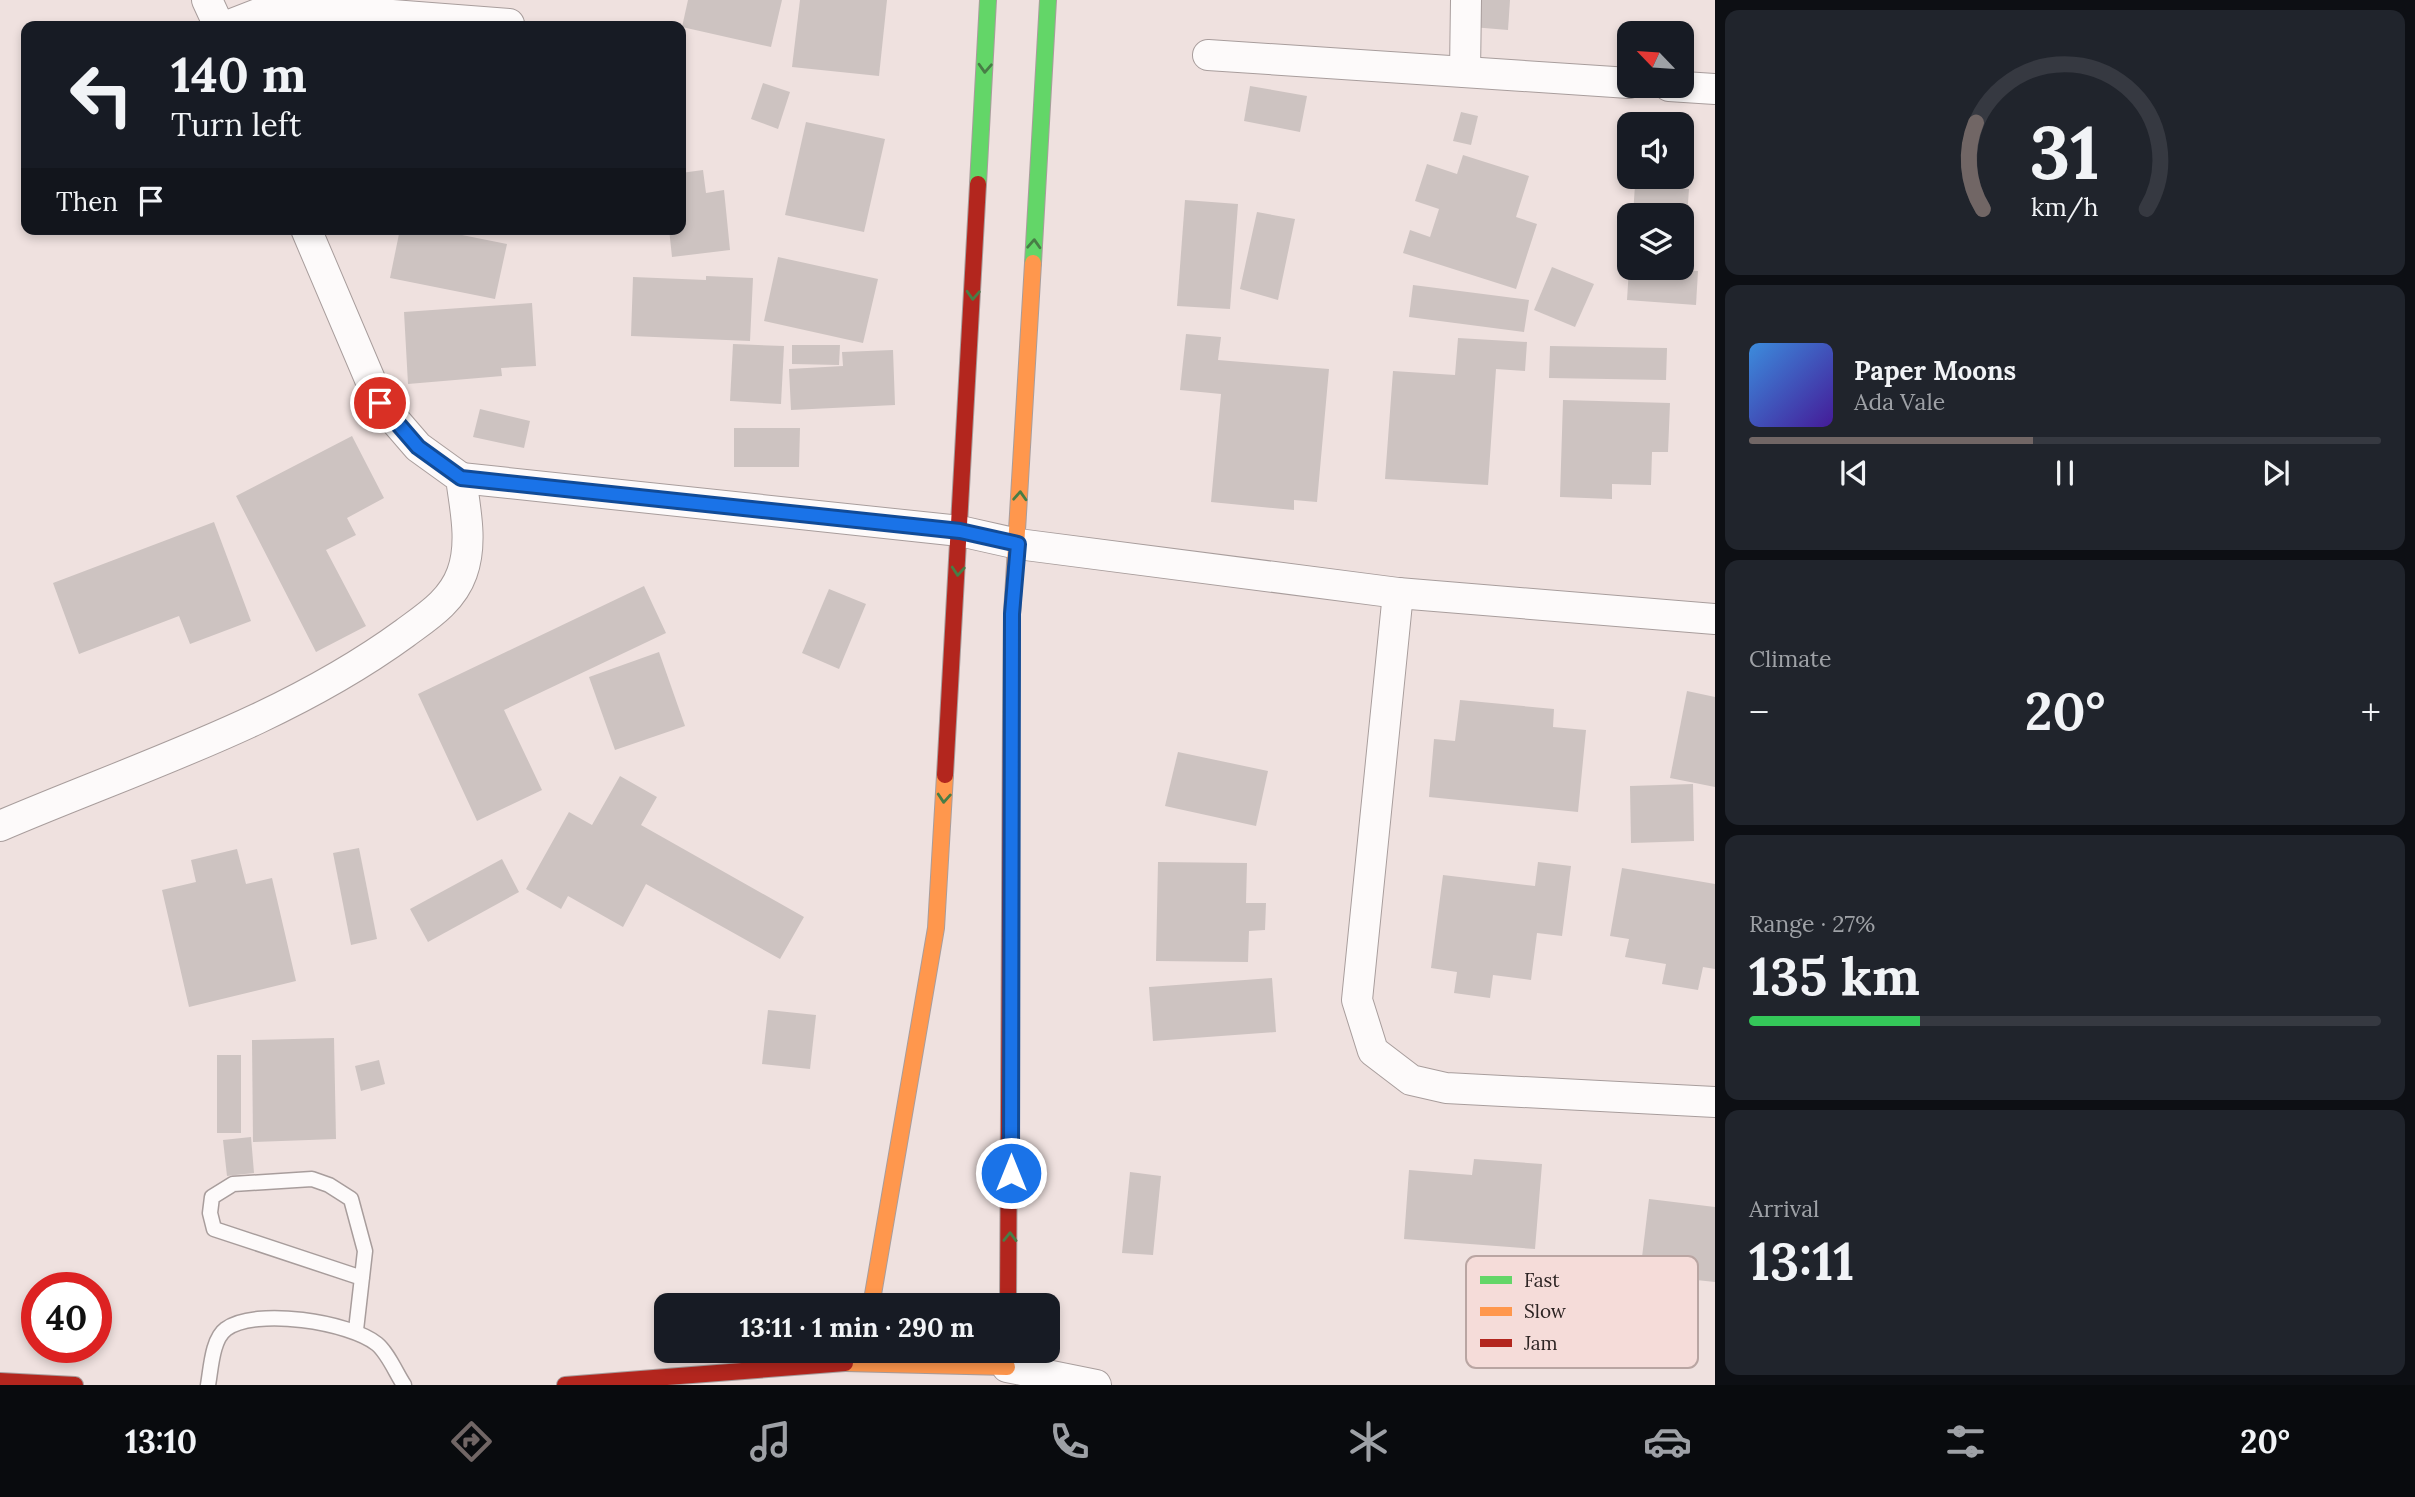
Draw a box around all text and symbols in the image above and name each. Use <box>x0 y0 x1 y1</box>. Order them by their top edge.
north arrow <box>1617 21 1694 98</box>
map controls <box>1617 21 1694 280</box>
text: 140 m <box>171 43 307 105</box>
icon: left <box>56 49 147 140</box>
one-way arrow <box>977 63 992 74</box>
text: Turn left <box>171 104 301 145</box>
text: 31 <box>2030 106 2100 199</box>
button: sound <box>1617 112 1694 189</box>
icon: arrive <box>132 182 170 220</box>
text: Then <box>56 185 118 218</box>
text: km/h <box>2031 190 2099 222</box>
button: layers <box>1617 203 1694 280</box>
one-way arrow <box>1027 238 1042 249</box>
one-way arrow <box>965 290 980 301</box>
text: Paper Moons <box>1854 354 2016 387</box>
pin <box>350 373 410 433</box>
icon: arrive <box>361 384 399 422</box>
text: Ada Vale <box>1854 387 1945 416</box>
icon: previous <box>1835 454 1873 492</box>
icon: pause <box>2046 454 2084 492</box>
icon: next <box>2257 454 2295 492</box>
one-way arrow <box>1013 490 1028 501</box>
one-way arrow <box>951 566 966 577</box>
text: Climate <box>1749 644 1831 673</box>
text: 20° <box>2025 678 2105 744</box>
text: − <box>1749 688 1769 736</box>
text: + <box>2361 688 2381 736</box>
one-way arrow <box>937 793 952 804</box>
text: Range · 27% <box>1749 909 1875 938</box>
text: 135 km <box>1749 943 1920 1009</box>
position arrow <box>974 1136 1048 1210</box>
text: Arrival <box>1749 1194 1819 1223</box>
text: 13:11 <box>1749 1228 1854 1294</box>
one-way arrow <box>1002 1232 1017 1243</box>
legend <box>1466 1256 1698 1368</box>
text: Fast <box>1524 1268 1560 1292</box>
speed limit sign: 40 <box>21 1272 112 1363</box>
text: Slow <box>1524 1299 1567 1323</box>
text: 13:11 · 1 min · 290 m <box>740 1311 974 1344</box>
text: Jam <box>1523 1331 1558 1355</box>
icon: directions <box>447 1417 496 1466</box>
icon: music <box>746 1417 795 1466</box>
icon: phone <box>1045 1417 1094 1466</box>
icon: climate <box>1344 1417 1393 1466</box>
icon: car <box>1643 1417 1692 1466</box>
icon: filters <box>1941 1417 1990 1466</box>
text: 13:10 <box>125 1421 197 1462</box>
text: 20° <box>2240 1421 2290 1462</box>

